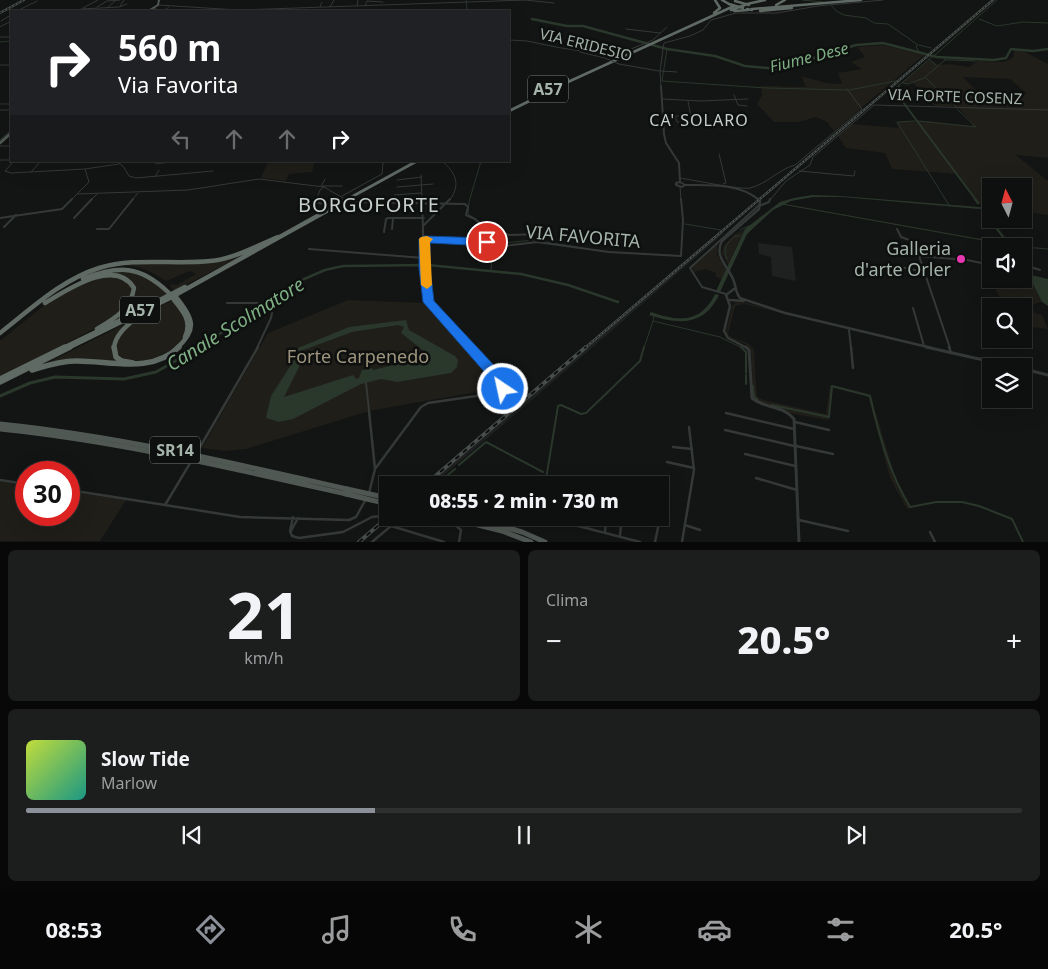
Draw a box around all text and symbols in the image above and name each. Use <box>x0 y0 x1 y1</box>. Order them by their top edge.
street label: VIA ERIDESIO <box>538 23 635 65</box>
text: 560 m <box>118 24 221 71</box>
icon: right <box>35 30 100 95</box>
water label: Fiume Dese <box>767 37 851 77</box>
text: Via Favorita <box>118 69 238 99</box>
road number: A57 <box>528 76 568 102</box>
street label: VIA FORTE COSENZ <box>888 84 1023 108</box>
district label: CA' SOLARO <box>649 109 749 131</box>
icon: left <box>167 125 195 153</box>
icon: ahead <box>220 125 248 153</box>
icon: ahead <box>273 125 301 153</box>
icon: right <box>326 125 354 153</box>
north arrow <box>982 178 1032 228</box>
map controls <box>982 178 1032 408</box>
district label: BORGOFORTE <box>298 191 440 218</box>
street label: VIA FAVORITA <box>525 219 642 253</box>
pin <box>466 221 508 263</box>
icon: arrive <box>473 228 501 256</box>
place label: Galleria d'arte Orler <box>854 236 952 281</box>
button: sound <box>982 238 1032 288</box>
marker: Galleria d'arte Orler <box>955 253 967 265</box>
water label: Canale Scolmatore <box>161 271 309 377</box>
road number: A57 <box>120 296 160 324</box>
button: search <box>982 298 1032 348</box>
park label: Forte Carpenedo <box>287 344 429 368</box>
button: layers <box>982 358 1032 408</box>
position arrow <box>476 362 528 414</box>
road number: SR14 <box>150 436 200 464</box>
speed limit sign: 30 <box>15 461 80 526</box>
text: 08:55 · 2 min · 730 m <box>429 488 619 514</box>
text: 21 <box>227 570 301 658</box>
text: Clima <box>546 589 588 611</box>
text: 20.5° <box>738 613 830 665</box>
text: − <box>546 621 562 659</box>
text: + <box>1006 621 1022 659</box>
text: km/h <box>244 647 284 669</box>
text: Slow Tide <box>101 746 190 772</box>
text: Marlow <box>101 772 157 794</box>
icon: previous <box>178 821 206 849</box>
icon: pause <box>510 821 538 849</box>
icon: next <box>842 821 870 849</box>
icon: directions <box>193 912 228 947</box>
icon: music <box>319 912 354 947</box>
icon: phone <box>445 912 480 947</box>
icon: climate <box>571 912 606 947</box>
icon: car <box>697 912 732 947</box>
icon: filters <box>823 912 858 947</box>
text: 08:53 <box>46 914 102 944</box>
text: 20.5° <box>949 914 1002 944</box>

